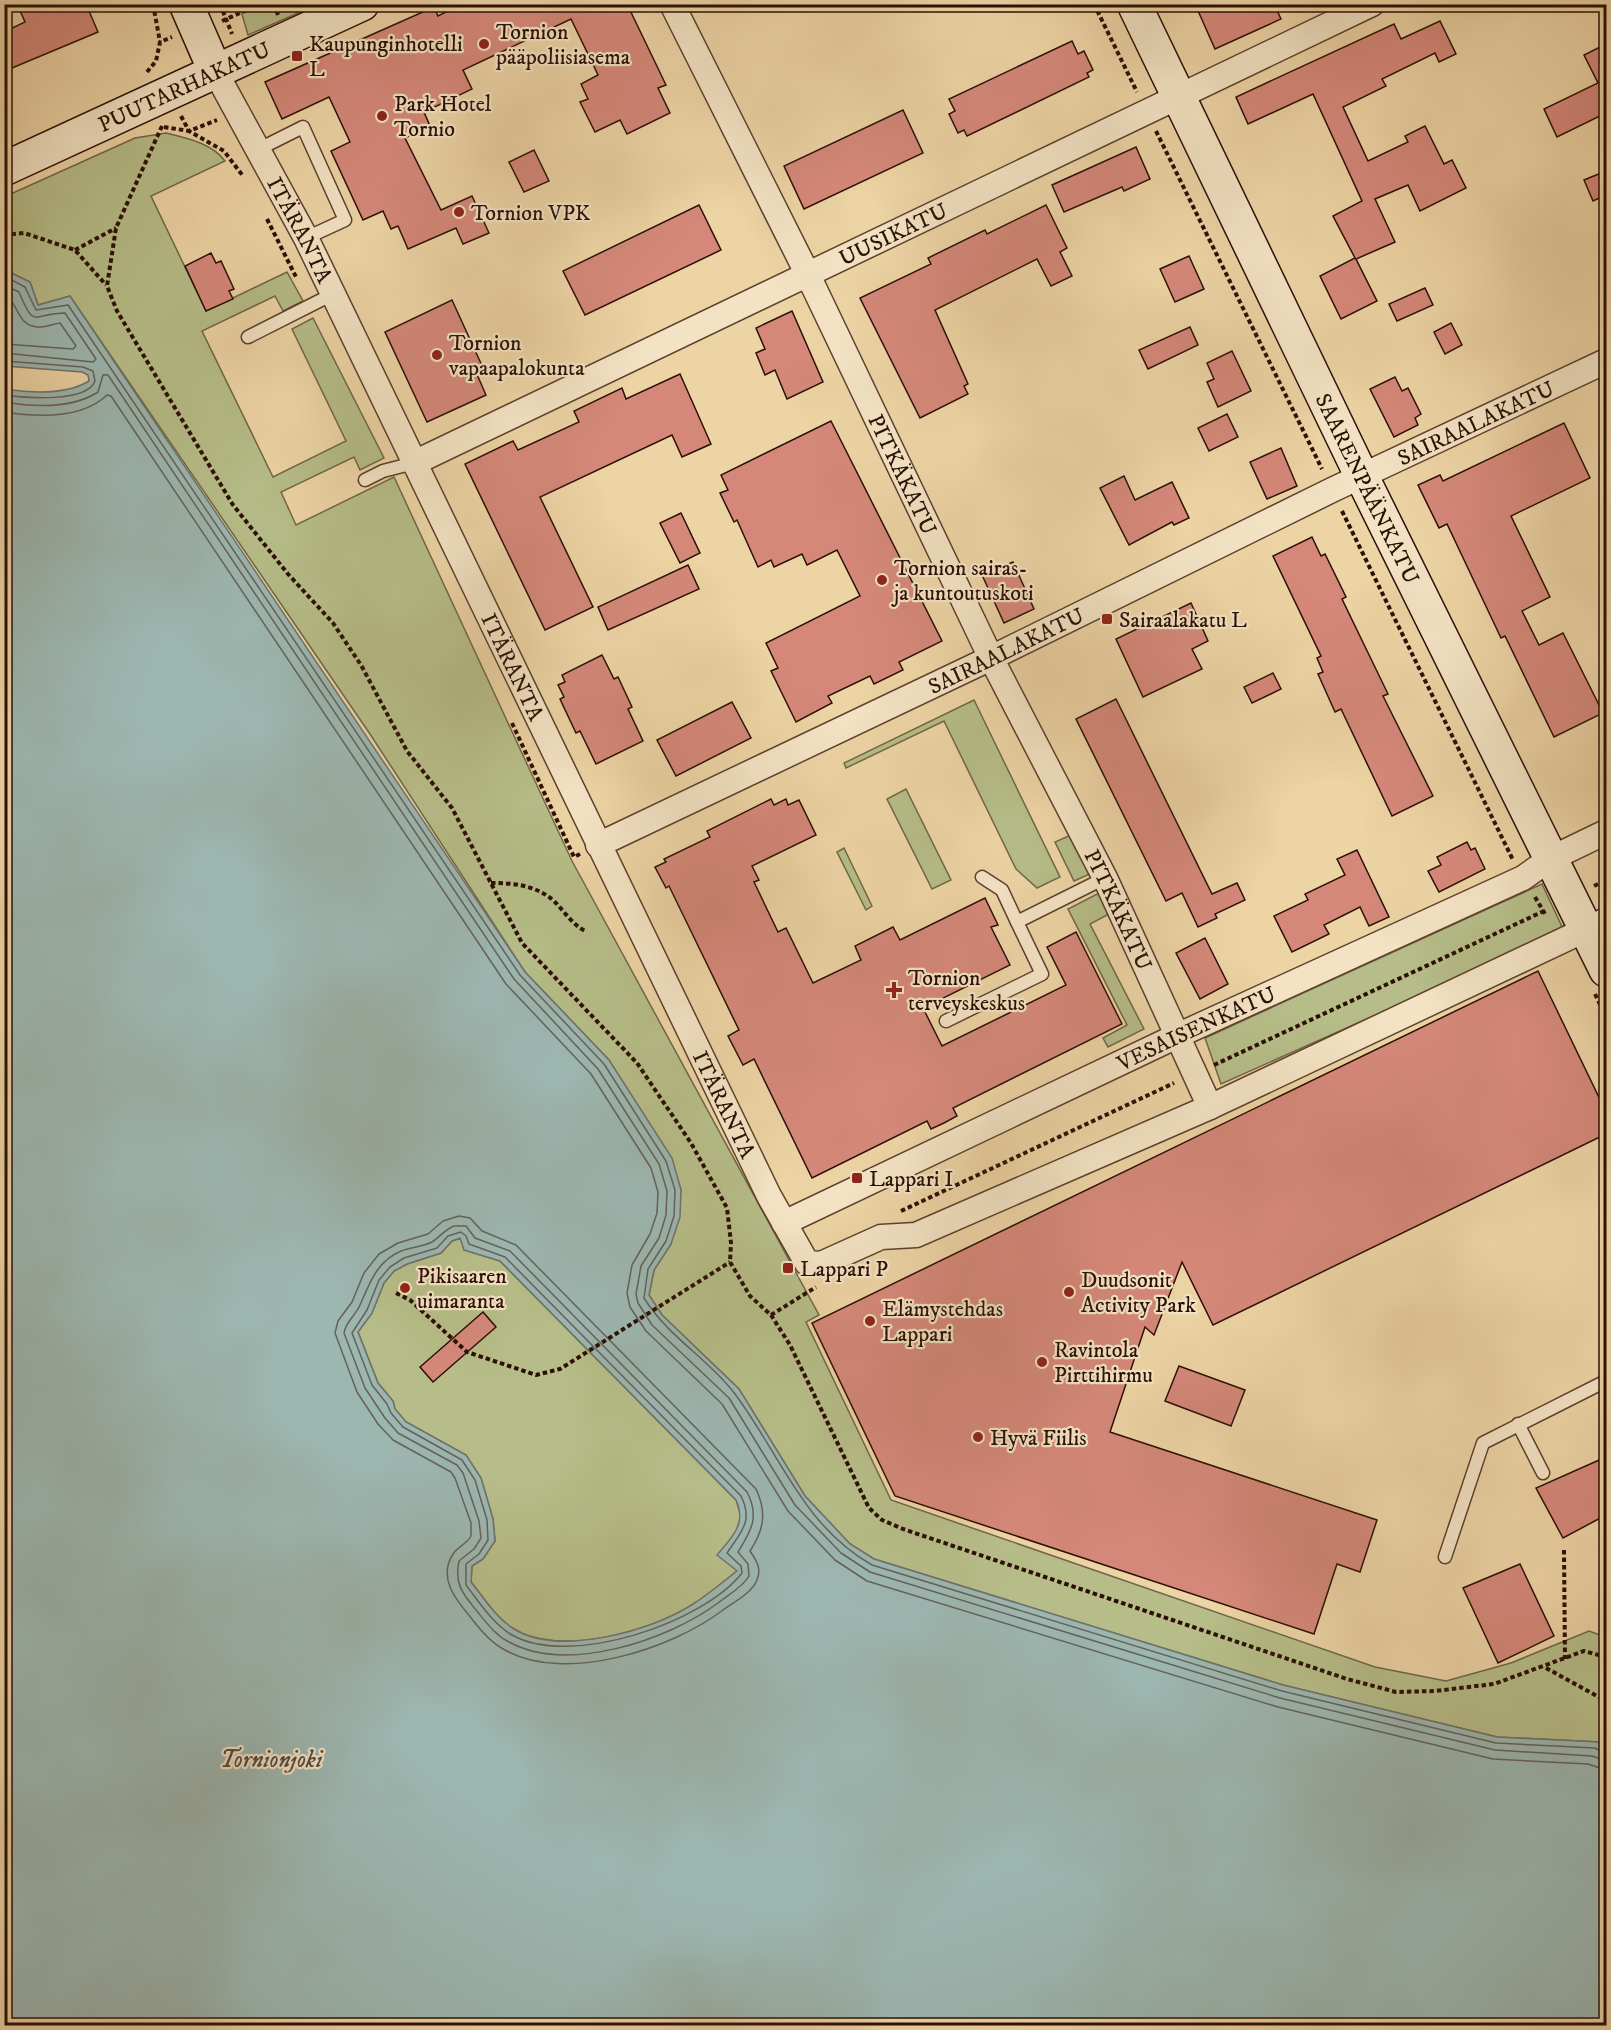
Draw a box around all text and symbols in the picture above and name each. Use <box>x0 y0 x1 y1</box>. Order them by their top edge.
place label: Tornion pääpoliisiasema <box>495 19 631 71</box>
place label: Kaupunginhotelli L <box>309 31 463 83</box>
street label: PUUTARHAKATU <box>94 36 275 139</box>
marker: Tornion pääpoliisiasema <box>477 37 491 51</box>
marker: Kaupunginhotelli L <box>290 49 304 63</box>
place label: Park Hotel Tornio <box>394 91 492 143</box>
marker: Park Hotel Tornio <box>375 109 389 123</box>
street label: ITÄRANTA <box>260 173 338 289</box>
street label: UUSIKATU <box>835 197 952 272</box>
place label: Tornion VPK <box>471 200 591 227</box>
marker: Tornion VPK <box>452 205 466 219</box>
place label: Tornion vapaapalokunta <box>448 330 585 382</box>
marker: Tornion vapaapalokunta <box>430 348 444 362</box>
street label: SAIRAALAKATU <box>1393 375 1559 472</box>
street label: SAARENPÄÄNKATU <box>1309 389 1425 589</box>
street label: PITKÄKATU <box>861 410 942 540</box>
place label: Tornion sairas- ja kuntoutuskoti <box>891 555 1034 607</box>
marker: Tornion sairas- ja kuntoutuskoti <box>875 573 889 587</box>
street label: SAIRAALAKATU <box>924 602 1089 701</box>
place label: Sairaalakatu L <box>1119 607 1247 634</box>
street label: ITÄRANTA <box>474 609 550 726</box>
marker: Sairaalakatu L <box>1100 612 1114 626</box>
street label: PITKÄKATU <box>1078 845 1158 975</box>
place label: Tornion terveyskeskus <box>908 965 1025 1017</box>
marker: Tornion terveyskeskus <box>885 981 903 999</box>
street label: VESAISENKATU <box>1112 981 1280 1078</box>
street label: ITÄRANTA <box>686 1047 761 1164</box>
place label: Lappari I <box>869 1166 953 1193</box>
marker: Lappari I <box>850 1171 864 1185</box>
place label: Lappari P <box>800 1256 888 1283</box>
marker: Lappari P <box>781 1261 795 1275</box>
place label: Pikisaaren uimaranta <box>417 1263 507 1315</box>
place label: Duudsonit Activity Park <box>1081 1267 1196 1319</box>
marker: Pikisaaren uimaranta <box>398 1281 412 1295</box>
marker: Duudsonit Activity Park <box>1062 1285 1076 1299</box>
place label: Elämystehdas Lappari <box>882 1296 1003 1348</box>
marker: Elämystehdas Lappari <box>863 1314 877 1328</box>
place label: Ravintola Pirttihirmu <box>1054 1337 1153 1389</box>
marker: Ravintola Pirttihirmu <box>1035 1355 1049 1369</box>
place label: Hyvä Fiilis <box>990 1425 1087 1452</box>
marker: Hyvä Fiilis <box>971 1430 985 1444</box>
water label: Tornionjoki <box>220 1745 324 1775</box>

